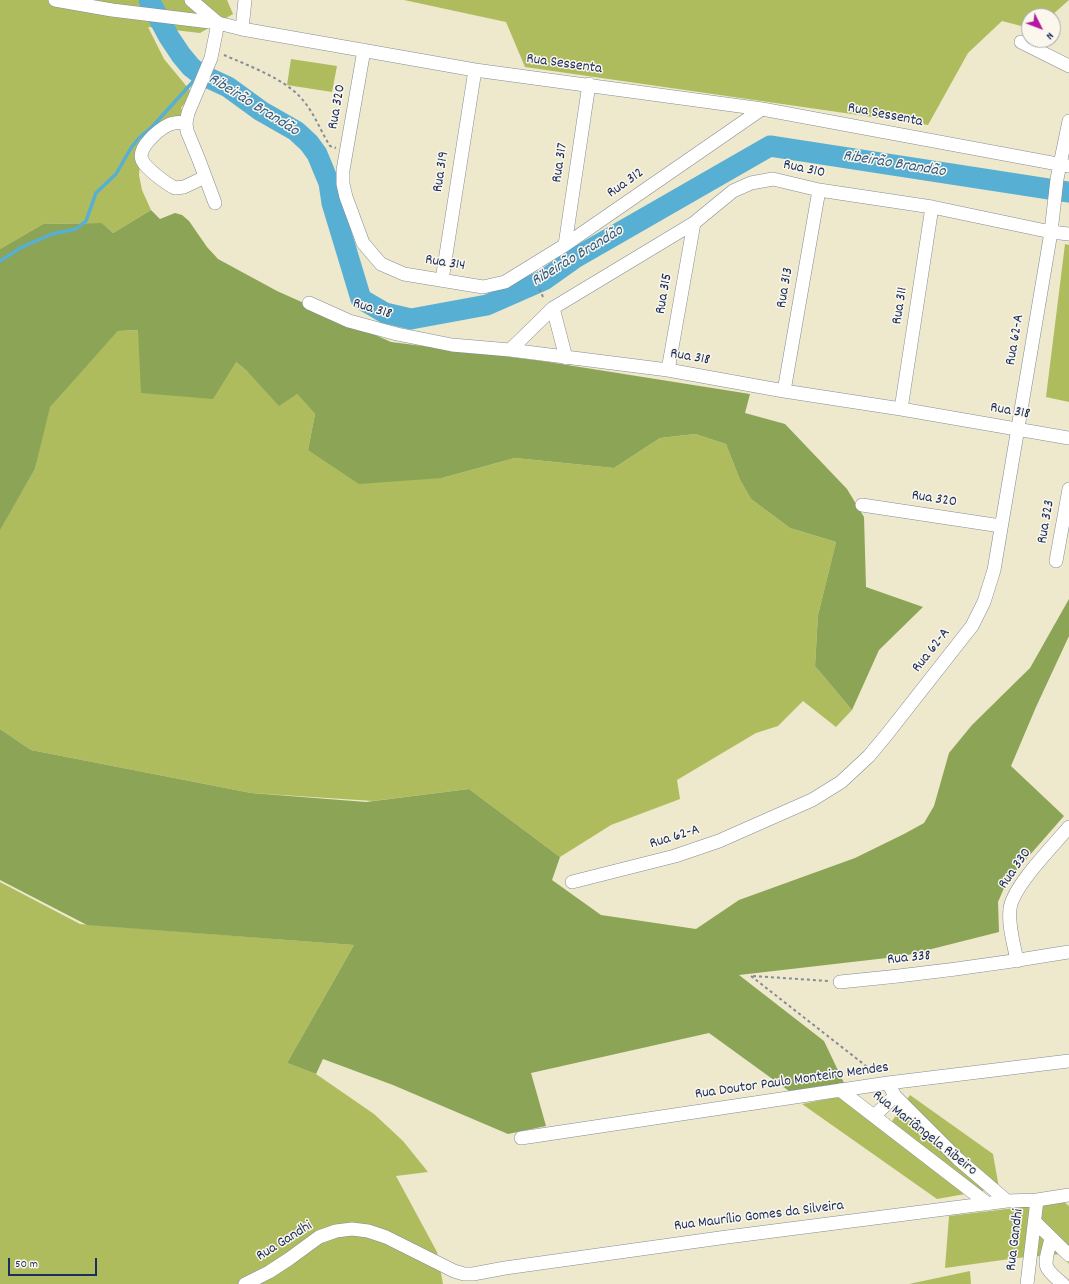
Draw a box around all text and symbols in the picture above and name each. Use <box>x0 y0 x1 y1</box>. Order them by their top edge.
north arrow <box>1021 8 1061 48</box>
text: N <box>1041 28 1057 43</box>
street label: Rua Sessenta <box>525 51 603 79</box>
water label: Ribeirão Brandão <box>204 70 302 142</box>
street label: Rua 320 <box>325 83 351 131</box>
street label: Rua Sessenta <box>846 100 924 132</box>
street label: Rua 317 <box>549 142 573 184</box>
water label: Ribeirão Brandão <box>841 147 947 183</box>
street label: Rua 319 <box>430 150 454 194</box>
street label: Rua 310 <box>781 157 827 183</box>
street label: Rua 312 <box>604 165 648 203</box>
water label: Ribeirão Brandão <box>529 222 627 292</box>
street label: Rua 314 <box>424 252 466 276</box>
street label: Rua 313 <box>774 266 798 310</box>
street label: Rua 315 <box>653 272 677 316</box>
street label: Rua 311 <box>889 286 913 326</box>
street label: Rua 318 <box>350 296 394 324</box>
street label: Rua 62-A <box>1003 313 1029 367</box>
street label: Rua 318 <box>669 346 711 370</box>
street label: Rua 318 <box>989 400 1031 424</box>
street label: Rua 320 <box>910 488 958 512</box>
street label: Rua 323 <box>1034 499 1060 545</box>
street label: Rua 62-A <box>909 625 955 677</box>
street label: Rua 62-A <box>648 822 702 854</box>
street label: Rua 330 <box>996 845 1036 893</box>
street label: Rua 338 <box>886 948 932 970</box>
street label: Rua Doutor Paulo Monteiro Mendes <box>694 1059 890 1105</box>
street label: Rua Mariângela Ribeiro <box>868 1087 980 1181</box>
street label: Rua Maurílio Gomes da Silveira <box>673 1198 845 1236</box>
street label: Rua Gandhi <box>1003 1208 1029 1272</box>
street label: Rua Gandhi <box>254 1218 316 1266</box>
scale bar <box>10 1250 99 1276</box>
text: 50 m <box>15 1256 38 1273</box>

